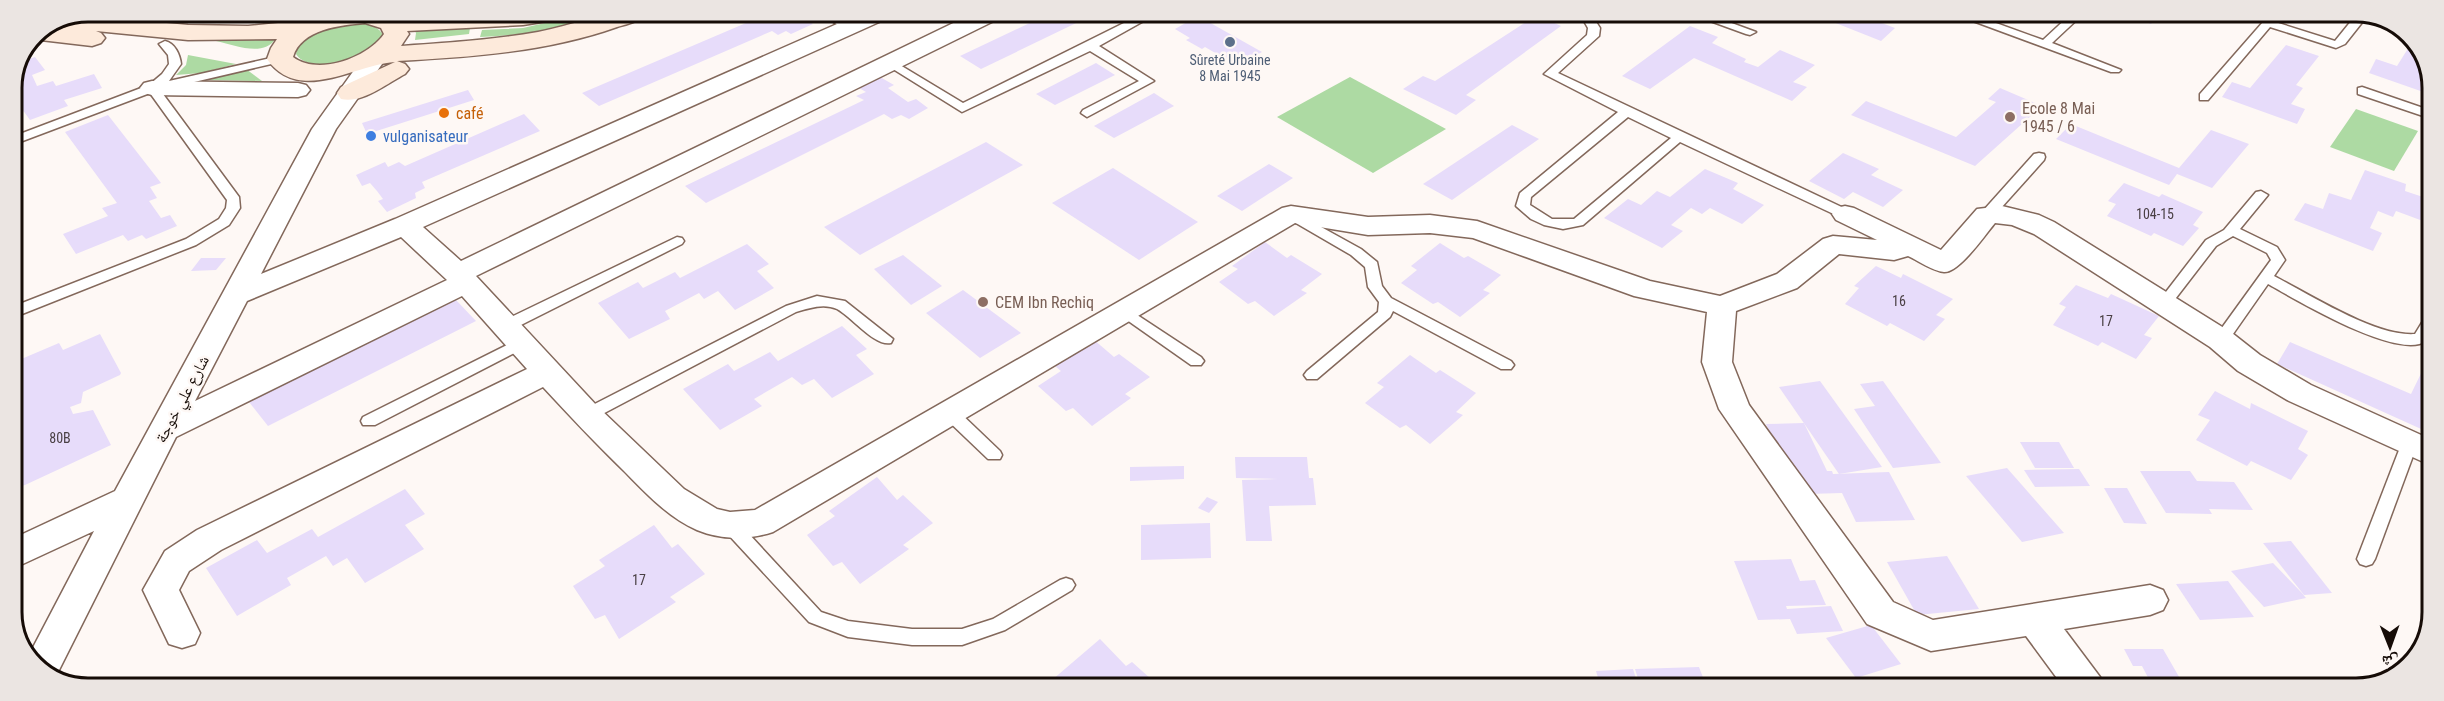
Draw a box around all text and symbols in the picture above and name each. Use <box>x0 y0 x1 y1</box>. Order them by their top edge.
marker: Sûreté Urbaine 8 Mai 1945 <box>1223 35 1237 49</box>
place label: Sûreté Urbaine 8 Mai 1945 <box>1190 52 1271 84</box>
place label: Ecole 8 Mai 1945 / 6 <box>2022 99 2095 136</box>
place label: café <box>456 104 483 123</box>
marker: café <box>437 106 451 120</box>
marker: Ecole 8 Mai 1945 / 6 <box>2003 110 2017 124</box>
place label: vulganisateur <box>383 127 468 146</box>
marker: vulganisateur <box>364 129 378 143</box>
house number: 104-15 <box>2136 206 2174 222</box>
place label: CEM Ibn Rechiq <box>995 293 1094 312</box>
house number: 16 <box>1892 293 1906 309</box>
marker: CEM Ibn Rechiq <box>976 295 990 309</box>
house number: 17 <box>2099 313 2113 329</box>
street label: شارع علي خوجة <box>151 352 216 447</box>
house number: 80B <box>49 430 71 446</box>
house number: 17 <box>632 572 646 588</box>
north arrow <box>2360 617 2420 677</box>
text: ش <box>2382 652 2399 671</box>

